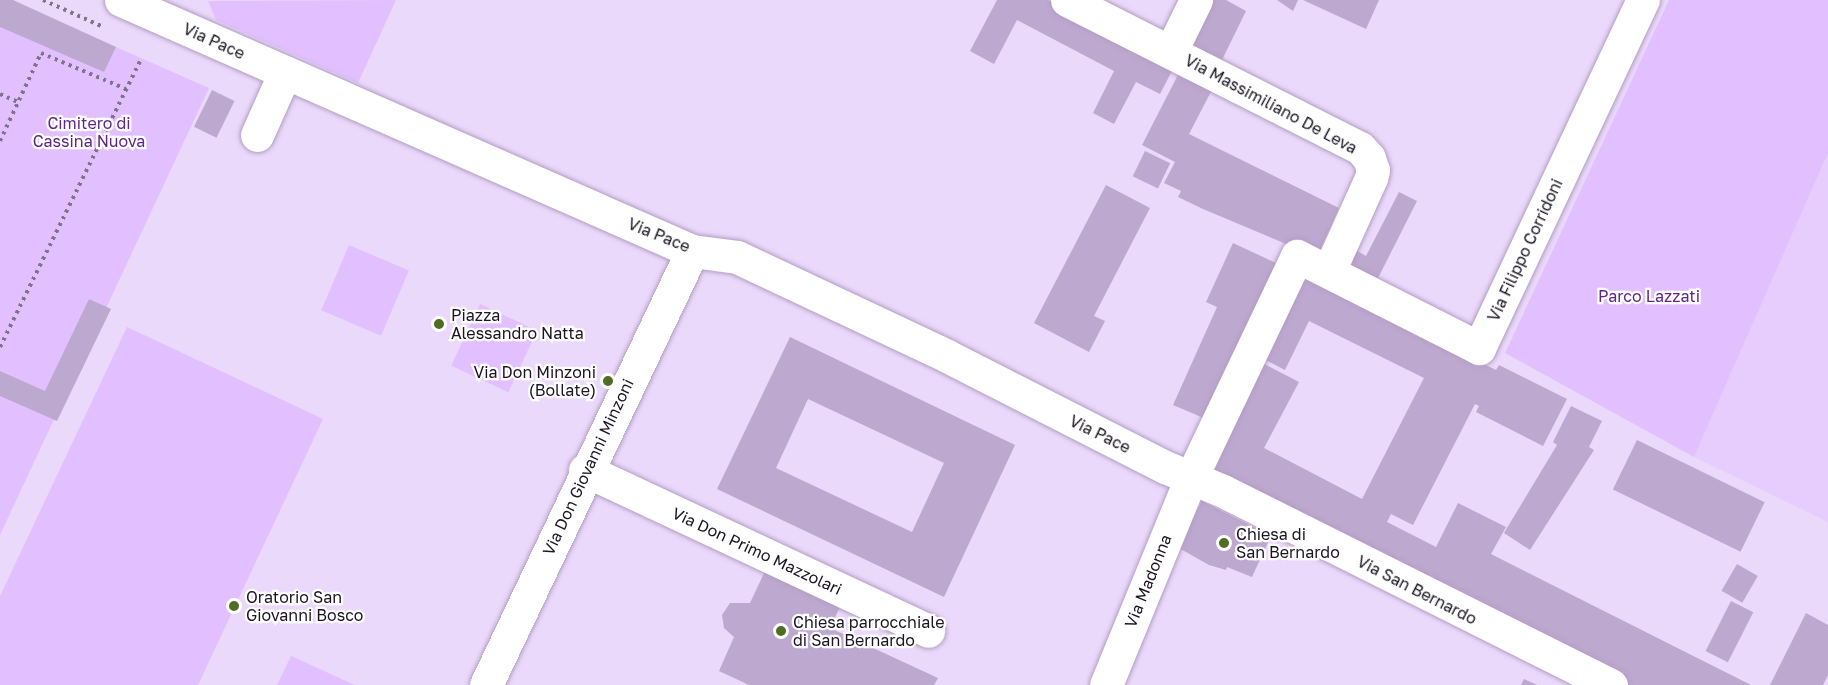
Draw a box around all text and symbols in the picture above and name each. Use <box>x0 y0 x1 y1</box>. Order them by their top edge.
street label: Via Pace <box>180 19 248 63</box>
street label: Via Massimiliano De Leva <box>1182 50 1360 158</box>
park label: Cimitero di Cassina Nuova <box>33 113 145 151</box>
street label: Via Filippo Corridoni <box>1483 176 1567 324</box>
street label: Via Pace <box>625 214 693 256</box>
park label: Parco Lazzati <box>1598 286 1700 306</box>
place label: Piazza Alessandro Natta <box>451 305 584 343</box>
marker: Piazza Alessandro Natta <box>432 317 446 331</box>
place label: Via Don Minzoni (Bollate) <box>474 362 596 400</box>
marker: Via Don Minzoni (Bollate) <box>601 374 615 388</box>
street label: Via Don Giovanni Minzoni <box>539 376 637 558</box>
street label: Via Pace <box>1066 411 1134 457</box>
street label: Via Don Primo Mazzolari <box>669 503 845 599</box>
place label: Chiesa di San Bernardo <box>1236 524 1340 562</box>
street label: Via Madonna <box>1121 532 1175 630</box>
marker: Chiesa di San Bernardo <box>1217 536 1231 550</box>
street label: Via San Bernardo <box>1354 552 1480 628</box>
place label: Oratorio San Giovanni Bosco <box>246 587 363 625</box>
marker: Oratorio San Giovanni Bosco <box>227 599 241 613</box>
place label: Chiesa parrocchiale di San Bernardo <box>793 612 944 650</box>
marker: Chiesa parrocchiale di San Bernardo <box>774 624 788 638</box>

